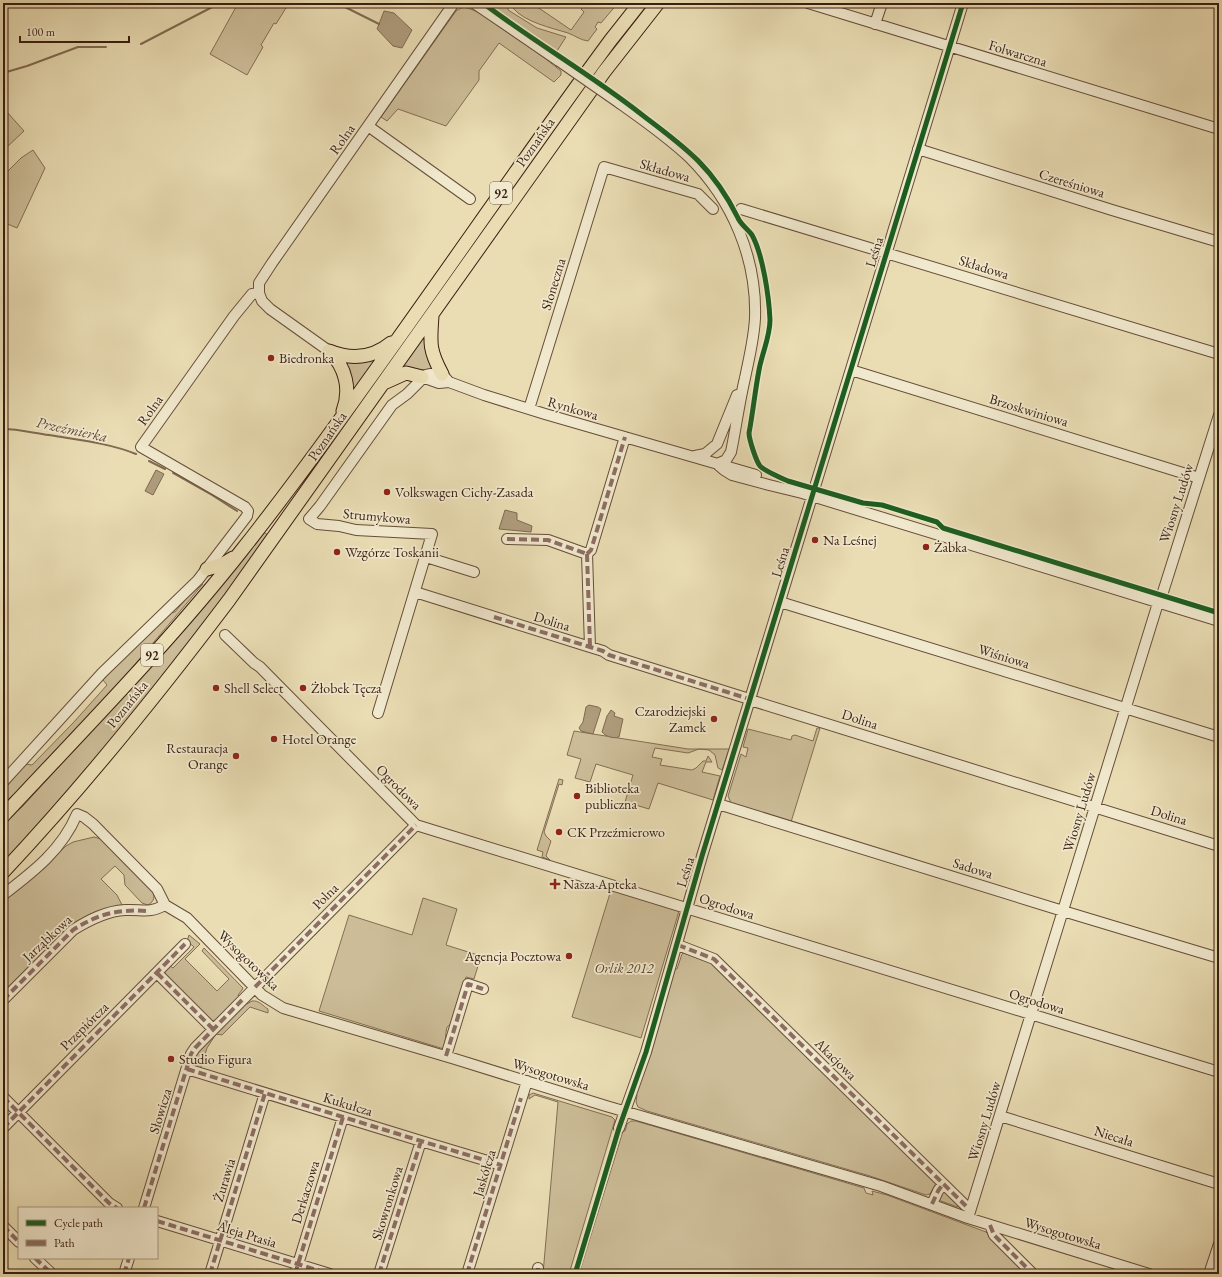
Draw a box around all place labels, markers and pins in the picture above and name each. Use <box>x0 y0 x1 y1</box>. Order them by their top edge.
place label: Biedronka <box>279 349 335 367</box>
marker: Biedronka <box>266 353 276 363</box>
place label: Volkswagen Cichy-Zasada <box>395 483 534 501</box>
marker: Volkswagen Cichy-Zasada <box>382 487 392 497</box>
place label: Na Leśnej <box>823 531 877 549</box>
marker: Na Leśnej <box>810 535 820 545</box>
place label: Żabka <box>934 538 968 556</box>
marker: Żabka <box>921 542 931 552</box>
place label: Wzgórze Toskanii <box>345 543 439 561</box>
marker: Wzgórze Toskanii <box>332 547 342 557</box>
place label: Shell Select <box>224 679 284 697</box>
place label: Żłobek Tęcza <box>311 679 382 697</box>
marker: Shell Select <box>211 683 221 693</box>
marker: Żłobek Tęcza <box>298 683 308 693</box>
place label: Czarodziejski Zamek <box>635 702 707 736</box>
marker: Czarodziejski Zamek <box>709 714 719 724</box>
place label: Hotel Orange <box>282 730 357 748</box>
marker: Hotel Orange <box>269 734 279 744</box>
place label: Restauracja Orange <box>166 739 229 773</box>
marker: Restauracja Orange <box>231 751 241 761</box>
place label: Biblioteka publiczna <box>585 779 640 813</box>
marker: Biblioteka publiczna <box>572 791 582 801</box>
place label: CK Przeźmierowo <box>567 823 665 841</box>
marker: CK Przeźmierowo <box>554 827 564 837</box>
place label: Nasza Apteka <box>563 875 637 893</box>
marker: Nasza Apteka <box>550 879 560 889</box>
place label: Agencja Pocztowa <box>464 947 561 965</box>
marker: Agencja Pocztowa <box>564 951 574 961</box>
place label: Studio Figura <box>179 1050 252 1068</box>
marker: Studio Figura <box>166 1054 176 1064</box>

